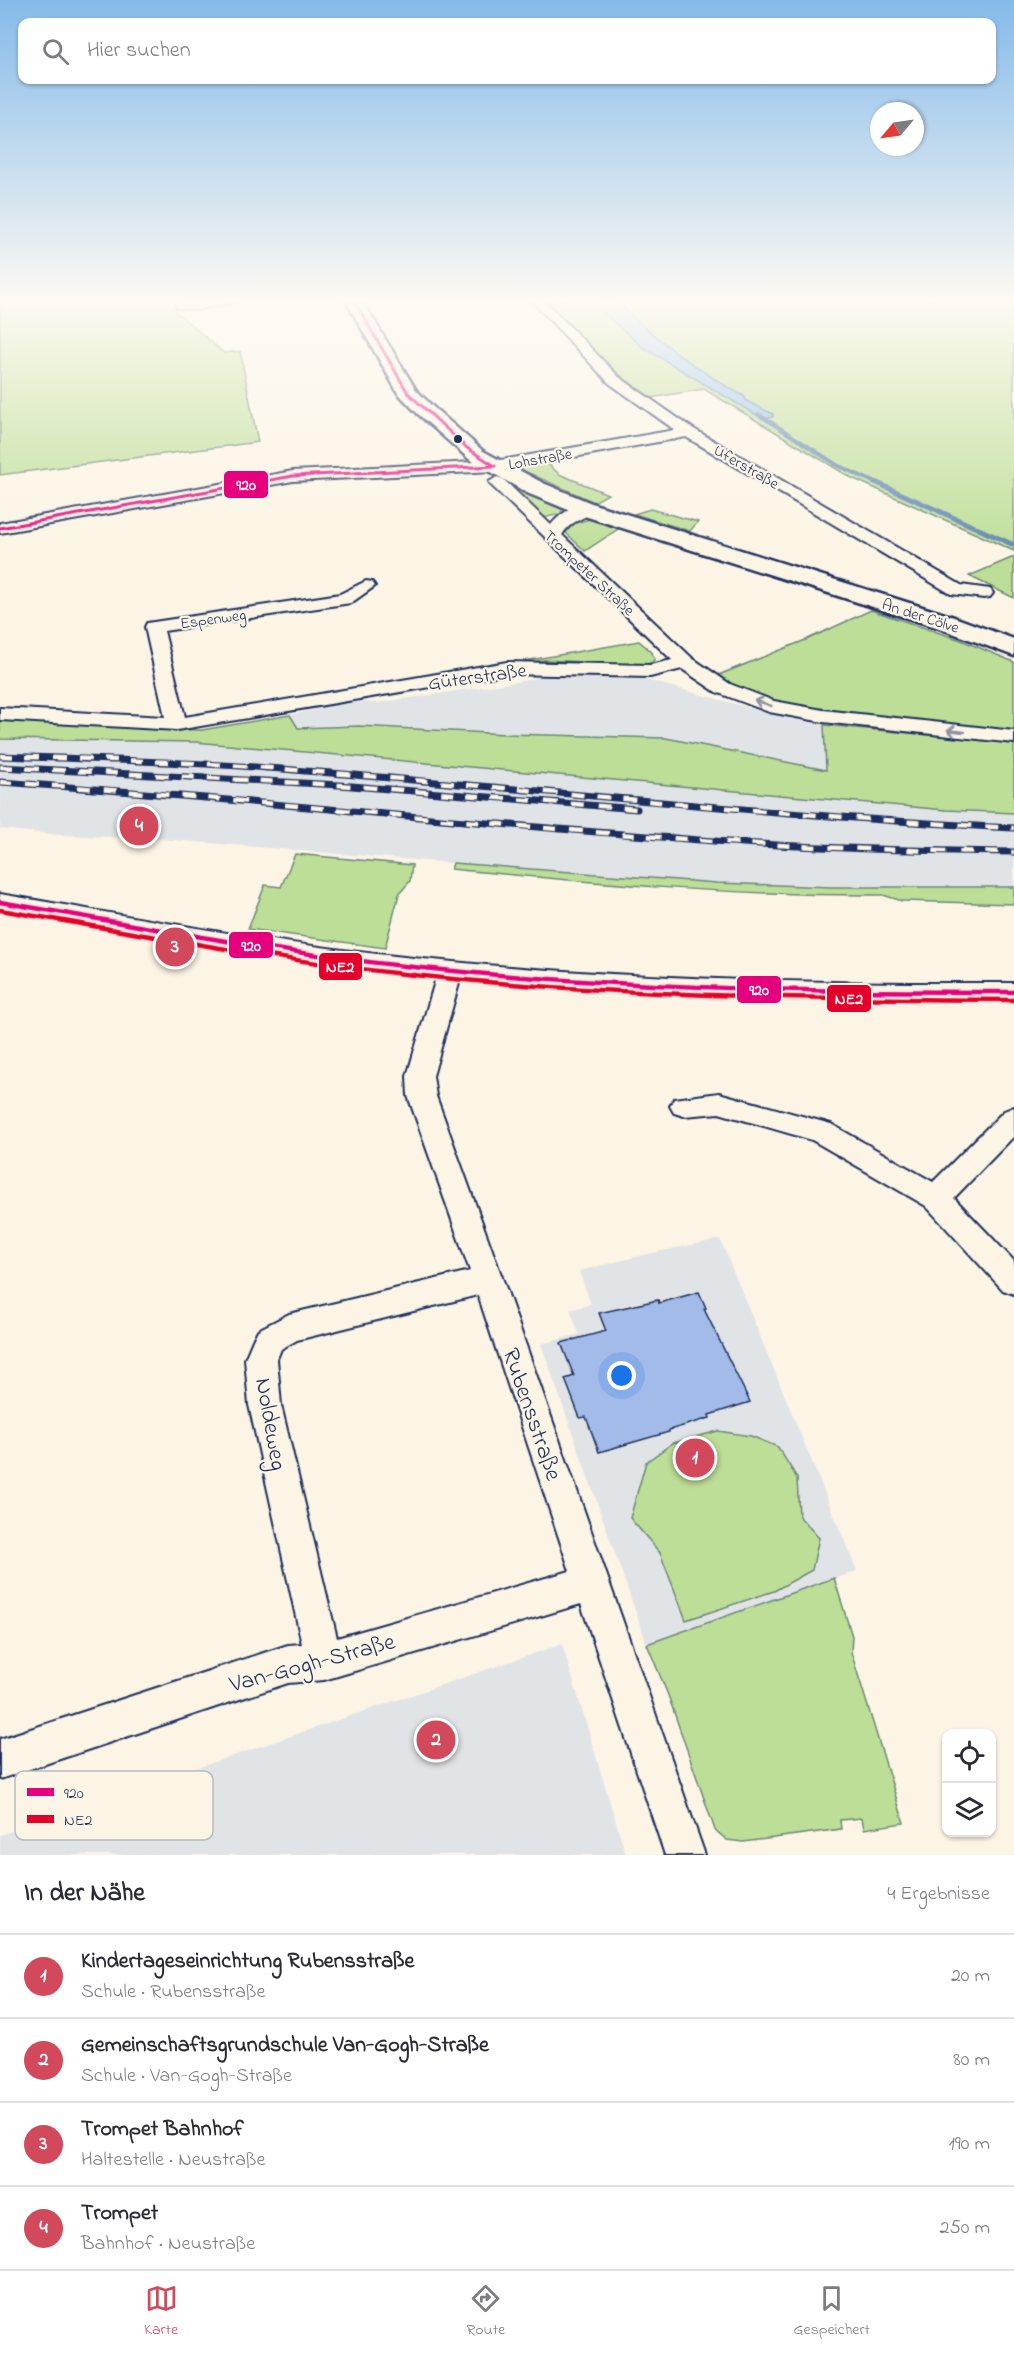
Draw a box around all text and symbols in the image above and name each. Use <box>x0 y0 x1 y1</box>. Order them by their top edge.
search box <box>18 18 996 84</box>
icon: search <box>39 35 72 68</box>
text: Hier suchen <box>87 35 191 67</box>
north arrow <box>870 102 924 156</box>
unlabelled marker <box>452 433 464 445</box>
street label: Uferstraße <box>709 439 784 497</box>
street label: Lohstraße <box>507 442 575 477</box>
line badge: 920 <box>223 470 269 499</box>
text: 920 <box>235 474 256 498</box>
street label: Trompeter Straße <box>538 525 640 623</box>
street label: An der Cölve <box>879 593 963 641</box>
street label: Espenweg <box>179 603 248 636</box>
street label: Güterstraße <box>426 657 528 700</box>
one-way arrow <box>754 697 773 708</box>
one-way arrow <box>946 725 966 736</box>
pin: 4 <box>120 804 158 848</box>
pin: 3 <box>156 924 195 970</box>
line badge: 920 <box>228 931 274 959</box>
text: 920 <box>240 935 261 959</box>
line badge: NE2 <box>318 952 363 981</box>
text: NE2 <box>326 956 354 980</box>
line badge: 920 <box>736 975 782 1004</box>
text: 920 <box>748 979 769 1003</box>
line badge: NE2 <box>826 984 872 1013</box>
text: NE2 <box>835 988 863 1012</box>
street label: Rubensstraße <box>492 1344 570 1486</box>
your location <box>607 1361 636 1390</box>
street label: Noldeweg <box>244 1375 295 1474</box>
pin: 1 <box>676 1436 714 1480</box>
street label: Van-Gogh-Straße <box>225 1625 400 1704</box>
pin: 2 <box>416 1718 456 1762</box>
map controls <box>942 1729 996 1837</box>
button: locate <box>942 1729 996 1783</box>
legend <box>15 1771 213 1840</box>
text: 920 <box>64 1782 84 1806</box>
button: layers <box>942 1783 996 1837</box>
text: NE2 <box>64 1809 92 1833</box>
text: In der Nähe <box>24 1875 145 1913</box>
text: 4 Ergebnisse <box>887 1880 990 1909</box>
text: Kindertageseinrichtung Rubensstraße <box>81 1946 414 1978</box>
text: 1 <box>40 1962 47 1991</box>
text: 20 m <box>951 1962 990 1991</box>
text: Schule · Rubensstraße <box>81 1978 266 2007</box>
text: Gemeinschaftsgrundschule Van-Gogh-Straße <box>81 2030 489 2062</box>
text: 2 <box>39 2046 48 2075</box>
text: 80 m <box>953 2046 990 2075</box>
text: Schule · Van-Gogh-Straße <box>81 2062 292 2091</box>
text: Trompet Bahnhof <box>81 2114 244 2146</box>
text: 3 <box>39 2130 48 2159</box>
text: 190 m <box>948 2130 990 2159</box>
text: Haltestelle · Neustraße <box>81 2146 265 2175</box>
text: Trompet <box>81 2198 158 2230</box>
text: 4 <box>39 2214 48 2243</box>
text: 250 m <box>939 2214 990 2243</box>
text: Bahnhof · Neustraße <box>81 2230 255 2259</box>
tab: Karte <box>144 2282 178 2342</box>
tab: Route <box>466 2282 505 2342</box>
tab: Gespeichert <box>794 2282 870 2342</box>

